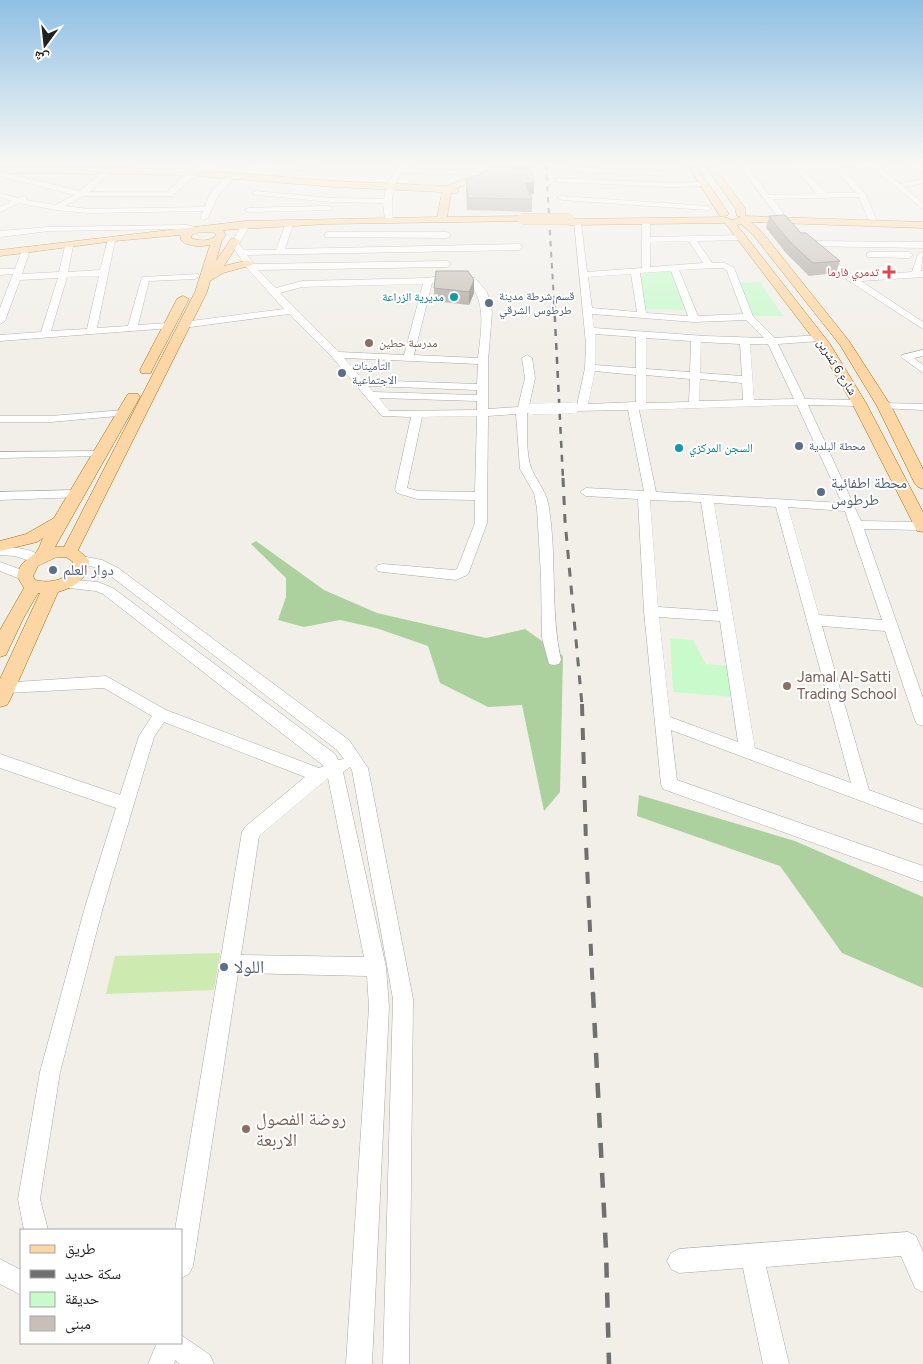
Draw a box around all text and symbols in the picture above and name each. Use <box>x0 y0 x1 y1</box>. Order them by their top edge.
north arrow <box>20 20 70 70</box>
text: ش <box>32 47 51 67</box>
place label: تدمري فارما <box>827 265 879 282</box>
marker: تدمري فارما <box>883 266 895 278</box>
place label: قسم شرطة مدينة طرطوس الشرقي <box>499 289 575 320</box>
place label: مديرية الزراعة <box>382 290 444 304</box>
marker: مديرية الزراعة <box>448 291 460 303</box>
marker: قسم شرطة مدينة طرطوس الشرقي <box>483 297 495 309</box>
place label: مدرسة حطين <box>379 336 438 350</box>
street label: شارع 6 تشرين <box>813 336 860 398</box>
marker: مدرسة حطين <box>363 337 375 349</box>
place label: التأمينات الاجتماعية <box>352 359 397 387</box>
marker: التأمينات الاجتماعية <box>336 367 348 379</box>
place label: محطة البلدية <box>809 439 865 453</box>
marker: محطة البلدية <box>793 440 805 452</box>
place label: السجن المركزي <box>689 441 753 458</box>
marker: السجن المركزي <box>673 442 685 454</box>
place label: محطة اطفائية طرطوس <box>831 474 907 510</box>
marker: محطة اطفائية طرطوس <box>815 486 827 498</box>
place label: دوار العلم <box>63 561 114 580</box>
marker: دوار العلم <box>47 564 59 576</box>
place label: Jamal Al-Satti Trading School <box>797 668 897 703</box>
marker: Jamal Al-Satti Trading School <box>781 680 793 692</box>
place label: اللولا <box>234 956 264 978</box>
marker: اللولا <box>218 961 230 973</box>
place label: روضة الفصول الاربعة <box>256 1108 346 1151</box>
marker: روضة الفصول الاربعة <box>240 1123 252 1135</box>
legend <box>20 1229 182 1344</box>
text: طريق <box>65 1240 96 1259</box>
text: سكة حديد <box>65 1265 121 1283</box>
text: حديقة <box>65 1290 100 1308</box>
text: مبنى <box>65 1315 91 1334</box>

